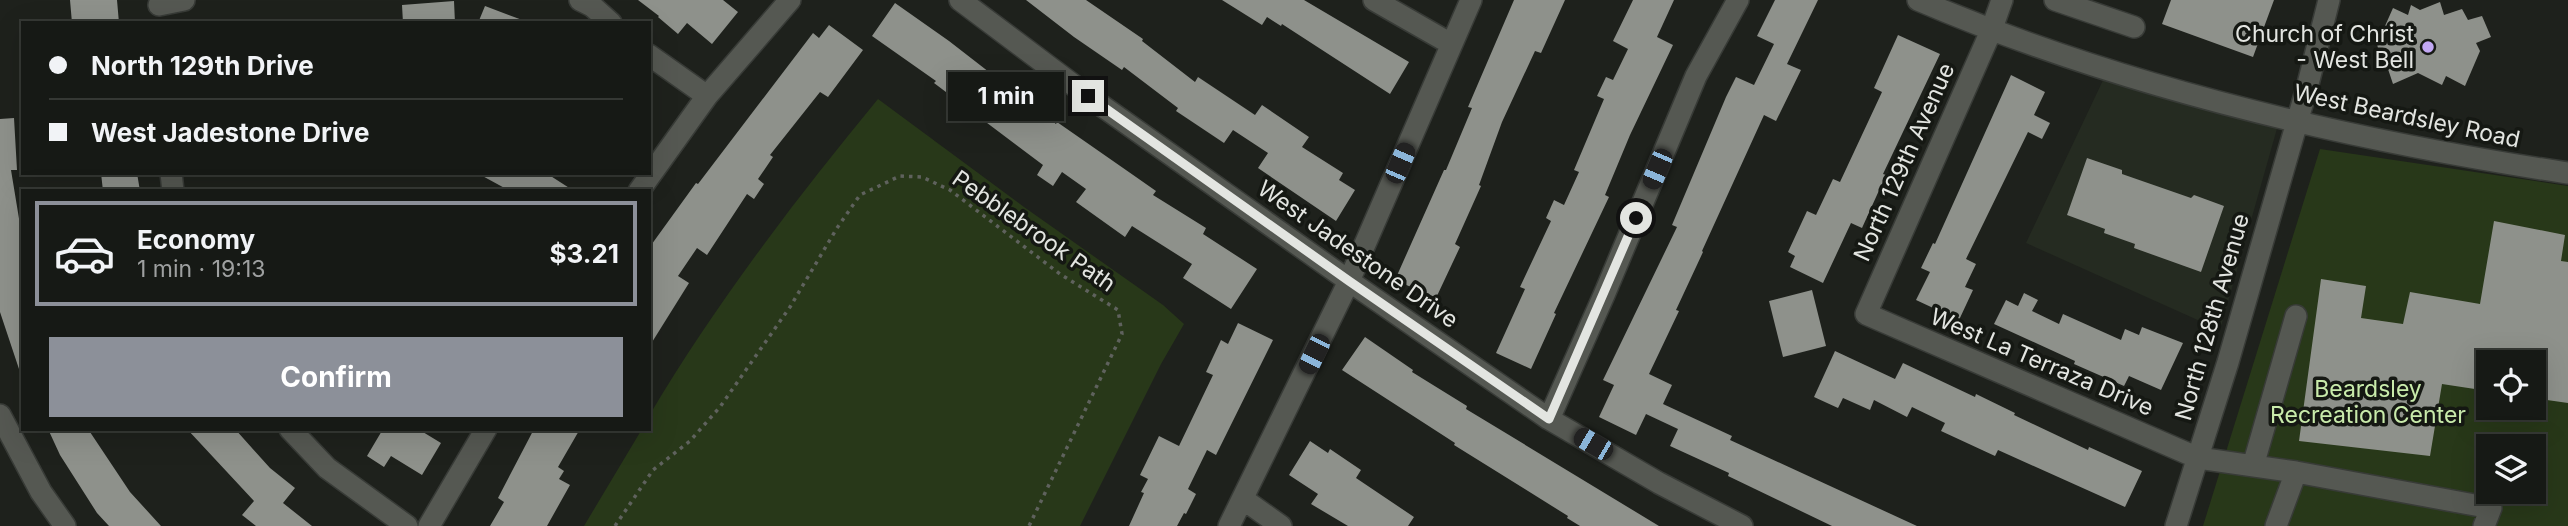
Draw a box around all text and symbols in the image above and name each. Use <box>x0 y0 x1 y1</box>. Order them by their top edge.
place label: Church of Christ - West Bell <box>2235 20 2414 74</box>
marker: Church of Christ - West Bell <box>2420 39 2436 55</box>
text: North 129th Drive <box>91 50 314 81</box>
street label: North 129th Avenue <box>1848 59 1960 265</box>
callout: 1 min <box>948 72 1064 120</box>
street label: West Beardsley Road <box>2291 78 2523 154</box>
route end <box>1072 80 1104 112</box>
text: 1 min <box>978 82 1034 110</box>
text: West Jadestone Drive <box>91 117 369 148</box>
car <box>1383 140 1418 186</box>
car <box>1640 146 1675 192</box>
street label: Pebblebrook Path <box>947 164 1121 298</box>
street label: West Jadestone Drive <box>1252 174 1464 334</box>
route start <box>1620 202 1652 234</box>
street label: North 128th Avenue <box>2169 210 2255 424</box>
icon: car <box>53 222 116 285</box>
text: Economy <box>137 224 255 255</box>
text: $3.21 <box>549 238 619 269</box>
text: 1 min · 19:13 <box>137 255 266 283</box>
street label: West La Terraza Drive <box>1926 302 2158 422</box>
car <box>1296 331 1333 377</box>
button: Confirm <box>49 337 623 417</box>
map controls <box>2476 350 2546 504</box>
button: locate <box>2476 350 2546 420</box>
park label: Beardsley Recreation Center <box>2270 375 2466 429</box>
car <box>1570 424 1617 464</box>
button: layers <box>2476 434 2546 504</box>

